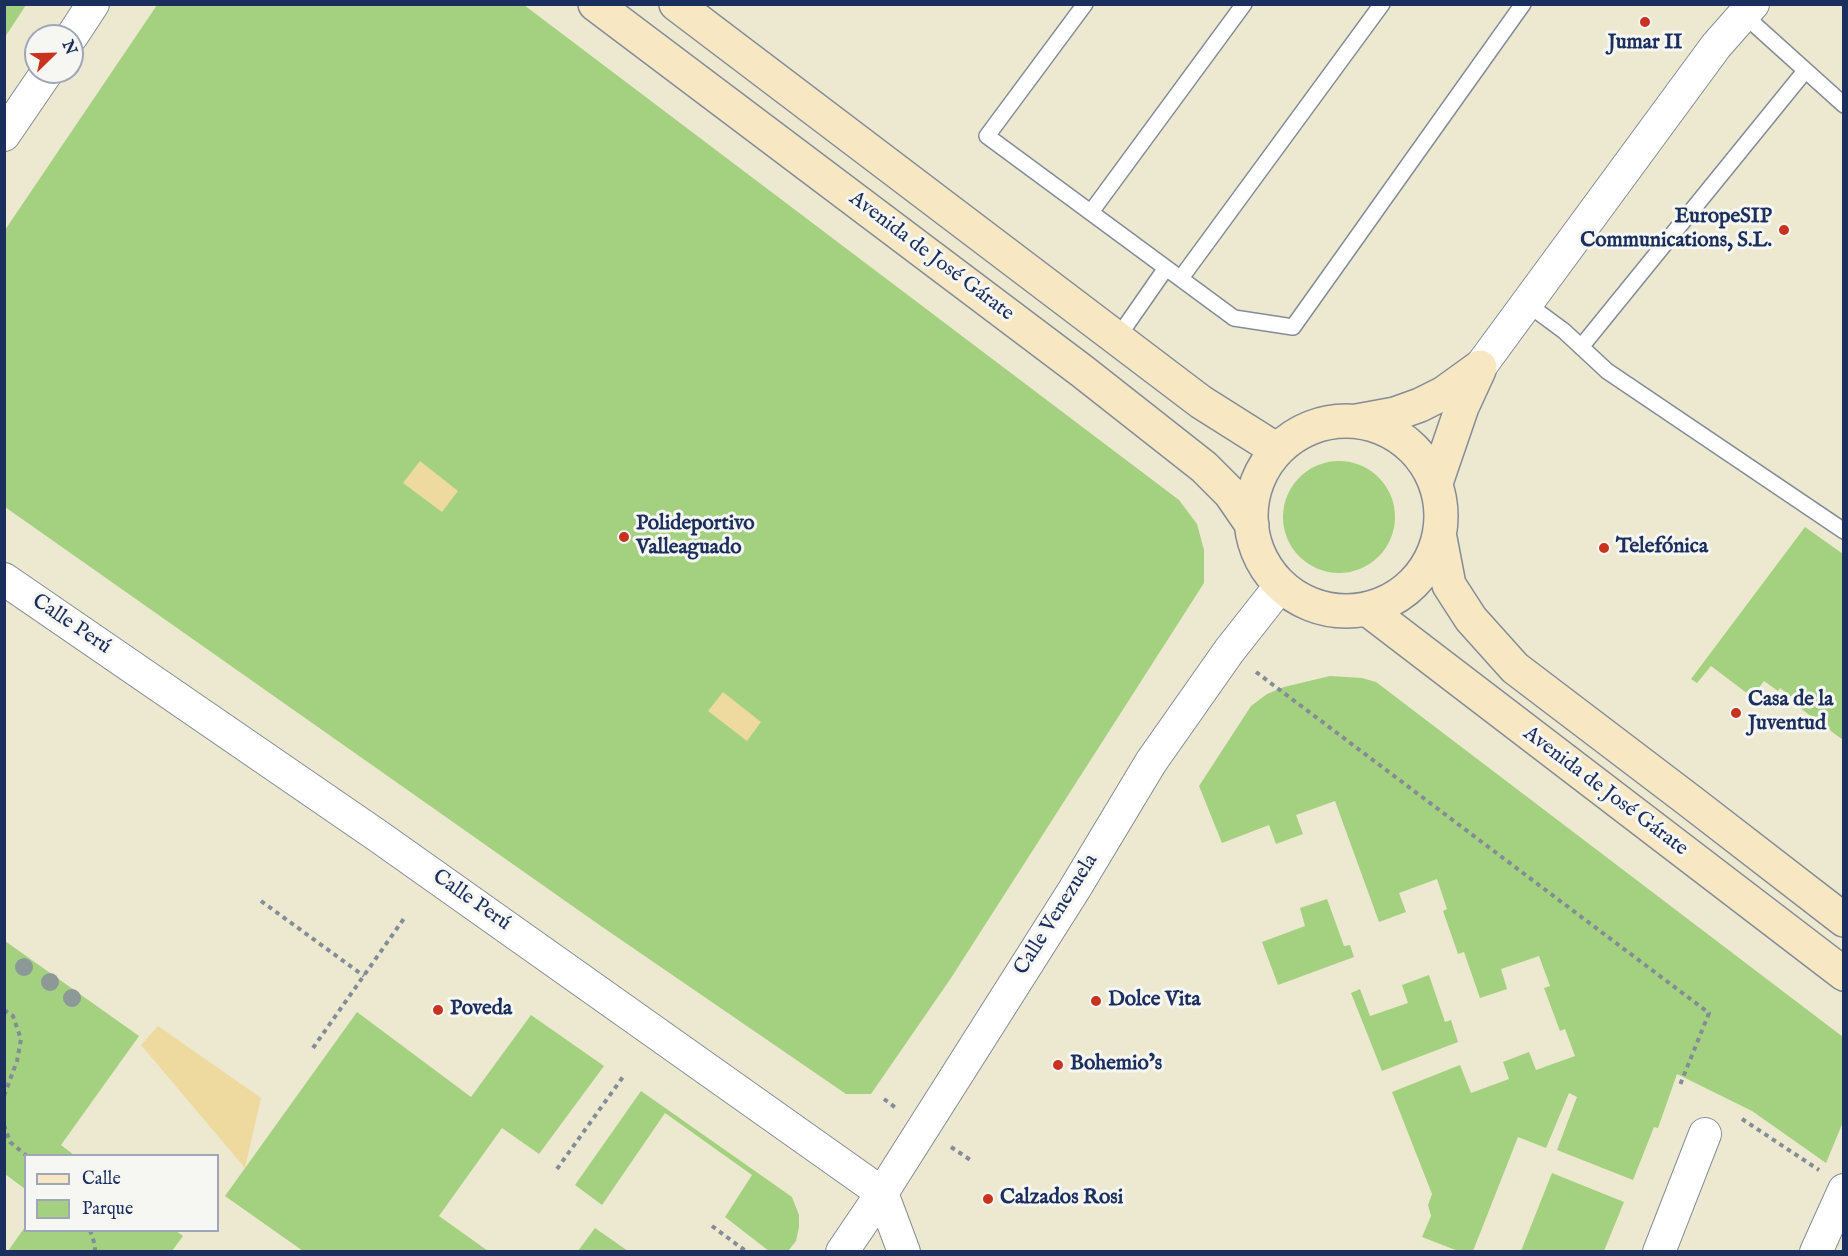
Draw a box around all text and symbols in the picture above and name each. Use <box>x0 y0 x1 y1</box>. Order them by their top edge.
marker: Jumar II <box>1638 15 1652 29</box>
north arrow <box>24 24 84 84</box>
place label: Jumar II <box>1608 31 1682 57</box>
text: N <box>57 37 81 58</box>
street label: Avenida de José Gárate <box>844 187 1018 327</box>
place label: EuropeSIP Communications, S.L. <box>1580 205 1772 255</box>
marker: EuropeSIP Communications, S.L. <box>1777 223 1791 237</box>
place label: Polideportivo Valleaguado <box>636 512 755 562</box>
marker: Polideportivo Valleaguado <box>617 530 631 544</box>
place label: Telefónica <box>1616 535 1708 561</box>
marker: Telefónica <box>1597 541 1611 555</box>
street label: Calle Perú <box>27 589 115 661</box>
place label: Casa de la Juventud <box>1748 688 1833 738</box>
marker: Casa de la Juventud <box>1729 706 1743 720</box>
street label: Avenida de José Gárate <box>1518 722 1692 862</box>
street label: Calle Venezuela <box>1010 850 1104 980</box>
street label: Calle Perú <box>427 865 515 937</box>
place label: Dolce Vita <box>1108 988 1201 1014</box>
marker: Dolce Vita <box>1089 994 1103 1008</box>
place label: Poveda <box>450 997 512 1023</box>
marker: Poveda <box>431 1003 445 1017</box>
place label: Bohemio’s <box>1070 1052 1162 1078</box>
marker: Bohemio’s <box>1051 1058 1065 1072</box>
legend <box>24 1154 219 1232</box>
text: Calle <box>82 1168 121 1191</box>
place label: Calzados Rosi <box>1000 1186 1123 1212</box>
marker: Calzados Rosi <box>981 1192 995 1206</box>
text: Parque <box>82 1198 133 1221</box>

